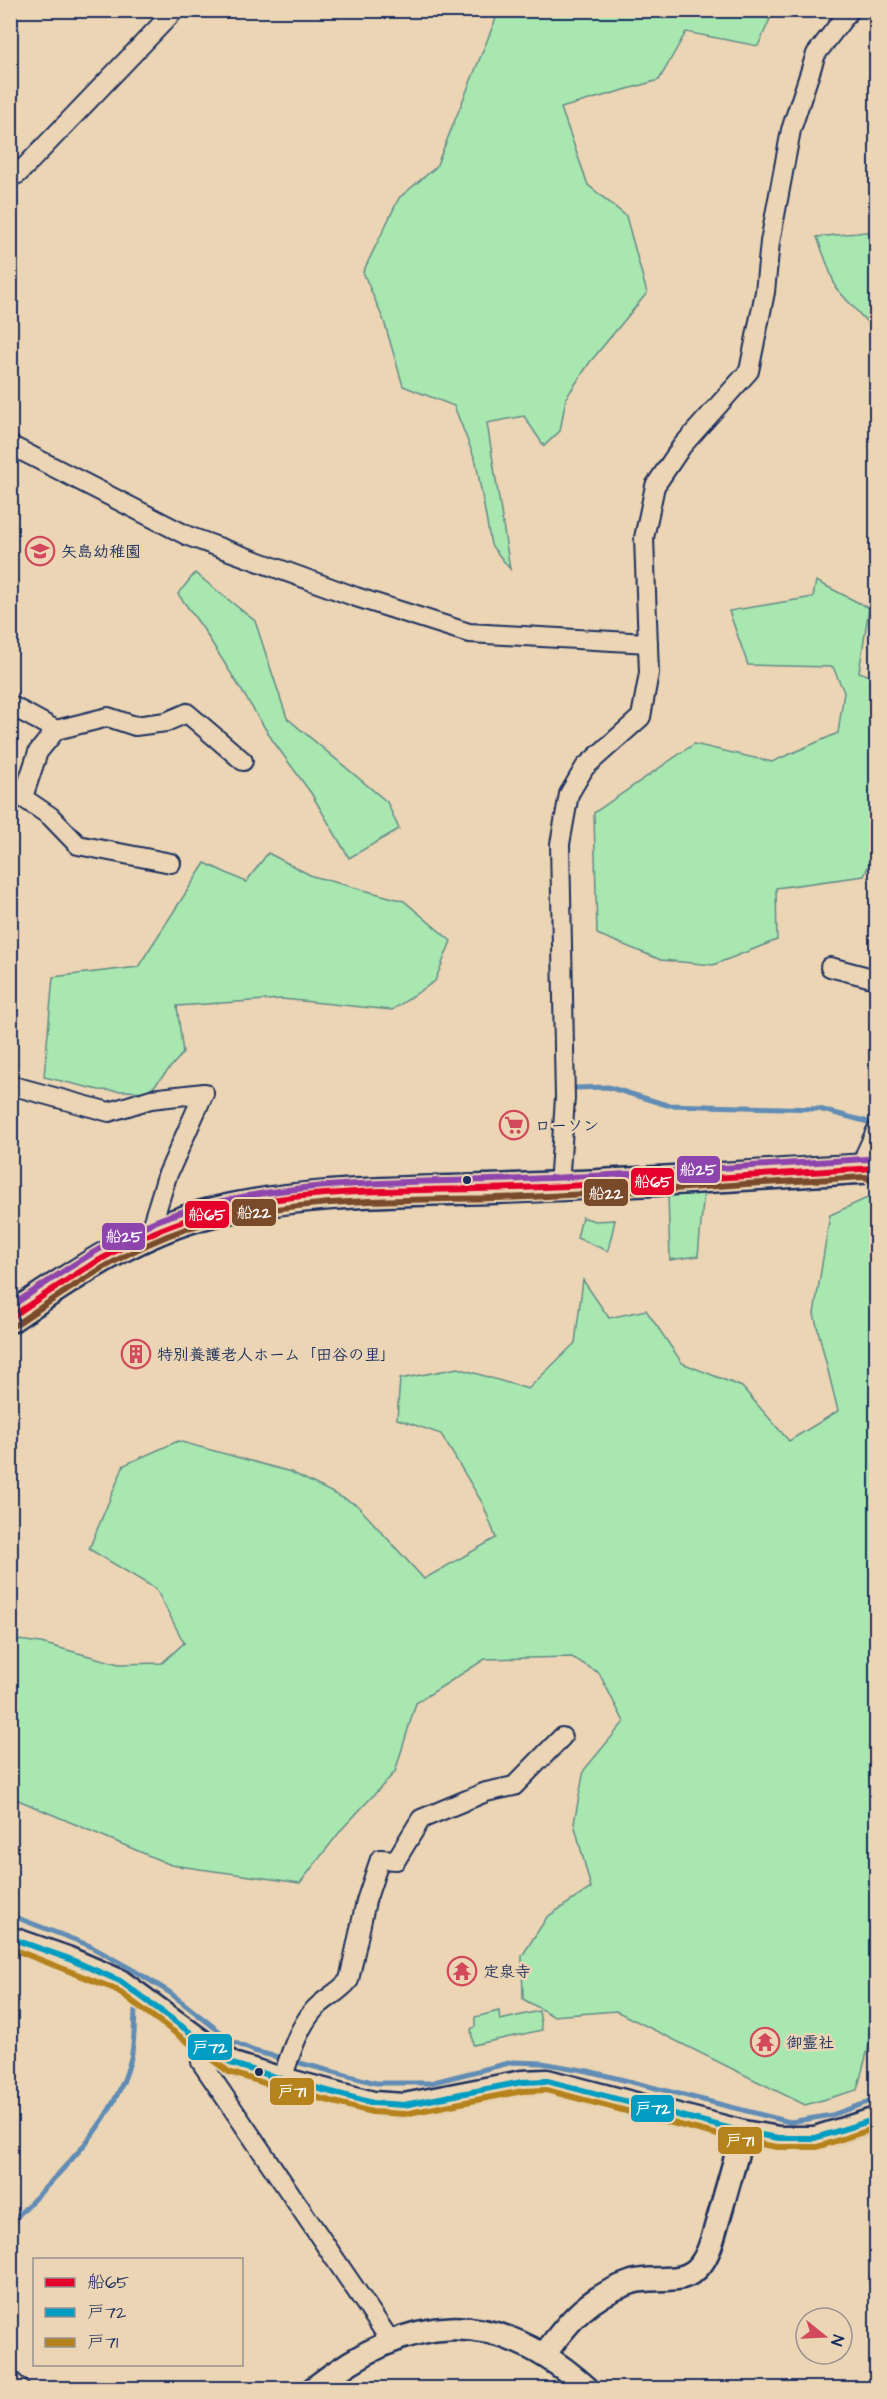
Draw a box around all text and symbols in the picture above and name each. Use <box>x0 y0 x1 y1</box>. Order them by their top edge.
school or university icon: 矢島幼稚園 <box>24 535 56 567</box>
place label: 矢島幼稚園 <box>61 541 141 563</box>
supermarket icon: ローソン <box>498 1109 530 1141</box>
place label: ローソン <box>535 1115 599 1137</box>
line badge: 船25 <box>676 1155 721 1184</box>
text: 船25 <box>680 1159 717 1181</box>
line badge: 船65 <box>630 1167 675 1196</box>
text: 船65 <box>634 1171 672 1193</box>
unlabelled marker <box>461 1174 473 1186</box>
line badge: 船22 <box>583 1178 629 1207</box>
text: 船22 <box>589 1183 624 1205</box>
line badge: 船22 <box>231 1198 277 1227</box>
line badge: 船65 <box>184 1200 230 1229</box>
text: 船22 <box>237 1202 272 1224</box>
text: 船65 <box>188 1204 226 1226</box>
line badge: 船25 <box>101 1222 146 1251</box>
text: 船25 <box>106 1226 143 1248</box>
building icon: 特別養護老人ホーム「田谷の里」 <box>120 1338 152 1370</box>
place label: 特別養護老人ホーム「田谷の里」 <box>157 1344 396 1366</box>
temple icon: 定泉寺 <box>446 1955 478 1987</box>
place label: 定泉寺 <box>483 1961 531 1983</box>
temple icon: 御霊社 <box>749 2026 781 2058</box>
place label: 御霊社 <box>786 2032 834 2054</box>
line badge: 戸72 <box>187 2033 233 2061</box>
text: 戸72 <box>192 2037 228 2059</box>
unlabelled marker <box>253 2066 265 2078</box>
line badge: 戸71 <box>269 2077 315 2106</box>
text: 戸71 <box>278 2081 307 2103</box>
line badge: 戸72 <box>630 2094 675 2123</box>
text: 戸72 <box>635 2098 671 2120</box>
line badge: 戸71 <box>717 2126 763 2155</box>
text: 戸71 <box>726 2130 755 2152</box>
legend <box>33 2258 243 2366</box>
text: 船65 <box>87 2270 129 2295</box>
text: 戸72 <box>87 2300 127 2325</box>
north arrow <box>794 2306 854 2366</box>
text: 戸71 <box>87 2330 118 2355</box>
text: N <box>825 2332 849 2348</box>

